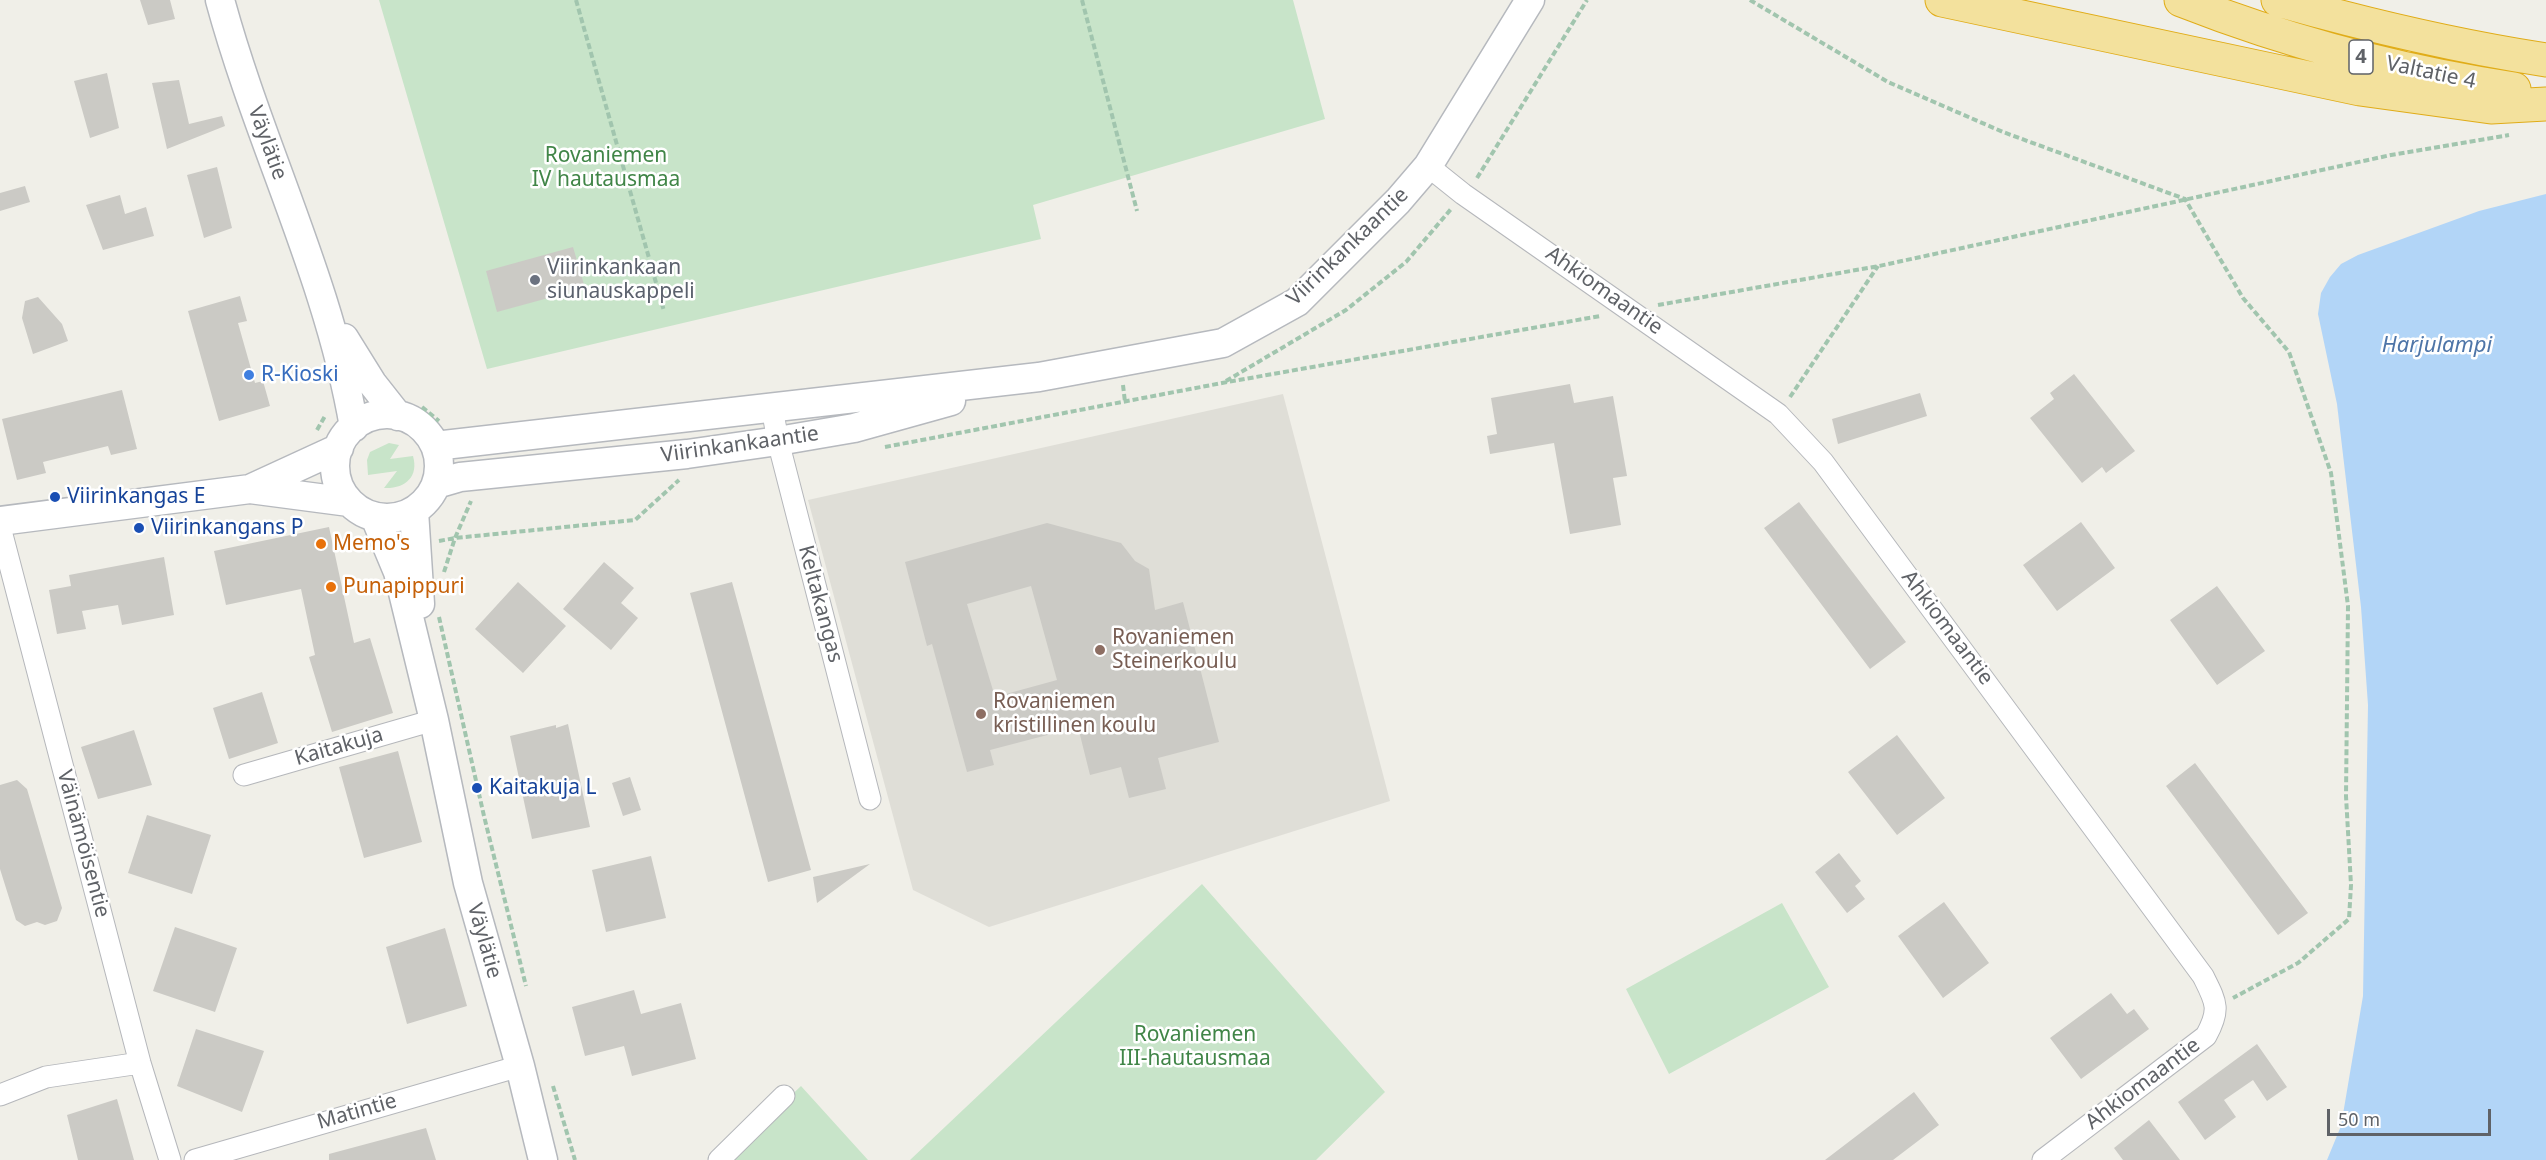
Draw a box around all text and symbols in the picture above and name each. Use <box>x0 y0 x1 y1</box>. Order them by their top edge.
road number: 4 <box>2349 40 2373 74</box>
street label: Valtatie 4 <box>2384 51 2478 95</box>
street label: Väylätie <box>242 103 292 183</box>
park label: Rovaniemen IV hautausmaa <box>532 143 680 193</box>
street label: Viirinkankaantie <box>1282 183 1414 311</box>
street label: Ahkiomaantie <box>1541 241 1667 341</box>
place label: Viirinkankaan siunauskappeli <box>547 255 695 305</box>
marker: Viirinkankaan siunauskappeli <box>528 273 542 287</box>
water label: Harjulampi <box>2382 333 2492 359</box>
place label: R-Kioski <box>261 362 339 388</box>
marker: R-Kioski <box>242 368 256 382</box>
street label: Viirinkankaantie <box>659 421 821 469</box>
place label: Viirinkangas E <box>67 484 205 510</box>
marker: Viirinkangas E <box>48 490 62 504</box>
place label: Viirinkangans P <box>151 515 303 541</box>
marker: Viirinkangans P <box>132 521 146 535</box>
place label: Memo's <box>333 531 410 557</box>
marker: Memo's <box>314 537 328 551</box>
street label: Keltakangas <box>792 543 848 665</box>
street label: Ahkiomaantie <box>1896 566 1998 690</box>
place label: Punapippuri <box>343 574 465 600</box>
marker: Punapippuri <box>324 580 338 594</box>
place label: Rovaniemen Steinerkoulu <box>1112 625 1237 675</box>
marker: Rovaniemen Steinerkoulu <box>1093 643 1107 657</box>
place label: Rovaniemen kristillinen koulu <box>993 689 1156 739</box>
marker: Rovaniemen kristillinen koulu <box>974 707 988 721</box>
street label: Kaitakuja <box>292 722 386 772</box>
street label: Väinämöisentie <box>51 768 115 920</box>
place label: Kaitakuja L <box>489 775 596 801</box>
marker: Kaitakuja L <box>470 781 484 795</box>
street label: Väylätie <box>461 901 507 981</box>
park label: Rovaniemen III-hautausmaa <box>1119 1022 1271 1072</box>
street label: Ahkiomaantie <box>2081 1033 2205 1135</box>
street label: Matintie <box>314 1089 400 1135</box>
scale bar <box>2330 1097 2494 1135</box>
text: 50 m <box>2338 1107 2380 1131</box>

